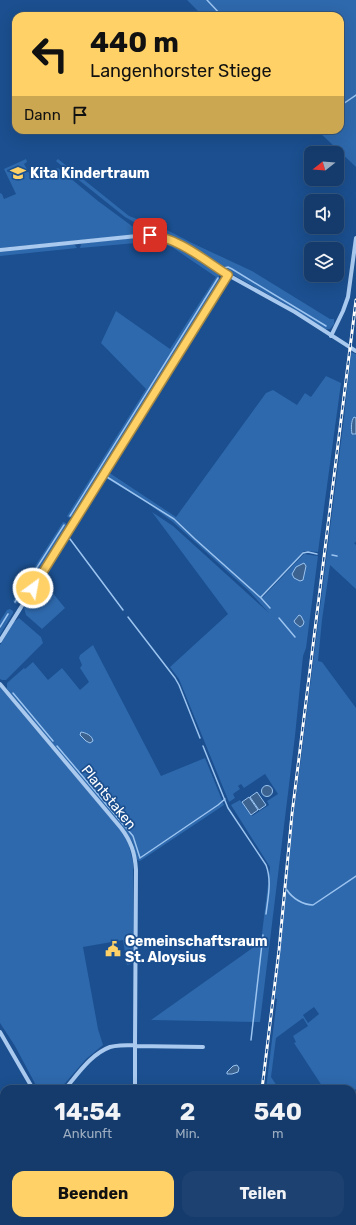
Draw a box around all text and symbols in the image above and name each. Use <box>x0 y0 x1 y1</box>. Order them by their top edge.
text: 440 m <box>90 26 179 59</box>
icon: left <box>24 28 76 80</box>
text: Langenhorster Stiege <box>90 60 271 82</box>
icon: arrive <box>69 104 91 126</box>
text: Dann <box>24 106 61 124</box>
north arrow <box>304 146 344 186</box>
map controls <box>304 146 344 282</box>
school or university icon: Kita Kindertraum <box>9 164 27 182</box>
place label: Kita Kindertraum <box>30 165 150 182</box>
button: sound <box>304 194 344 234</box>
pin <box>133 218 167 252</box>
icon: arrive <box>139 224 161 246</box>
button: layers <box>304 242 344 282</box>
position arrow <box>12 567 54 609</box>
street label: Plantstaken <box>78 762 140 833</box>
place label: Gemeinschaftsraum St. Aloysius <box>125 933 268 966</box>
public building icon: Gemeinschaftsraum St. Aloysius <box>104 940 122 958</box>
text: 14:54 <box>54 1098 121 1126</box>
text: 2 <box>180 1098 195 1126</box>
text: 540 <box>254 1098 302 1126</box>
text: Ankunft <box>63 1126 112 1141</box>
text: Min. <box>175 1126 200 1141</box>
text: m <box>272 1126 284 1141</box>
button: Beenden <box>12 1171 174 1217</box>
button: Teilen <box>182 1171 344 1217</box>

